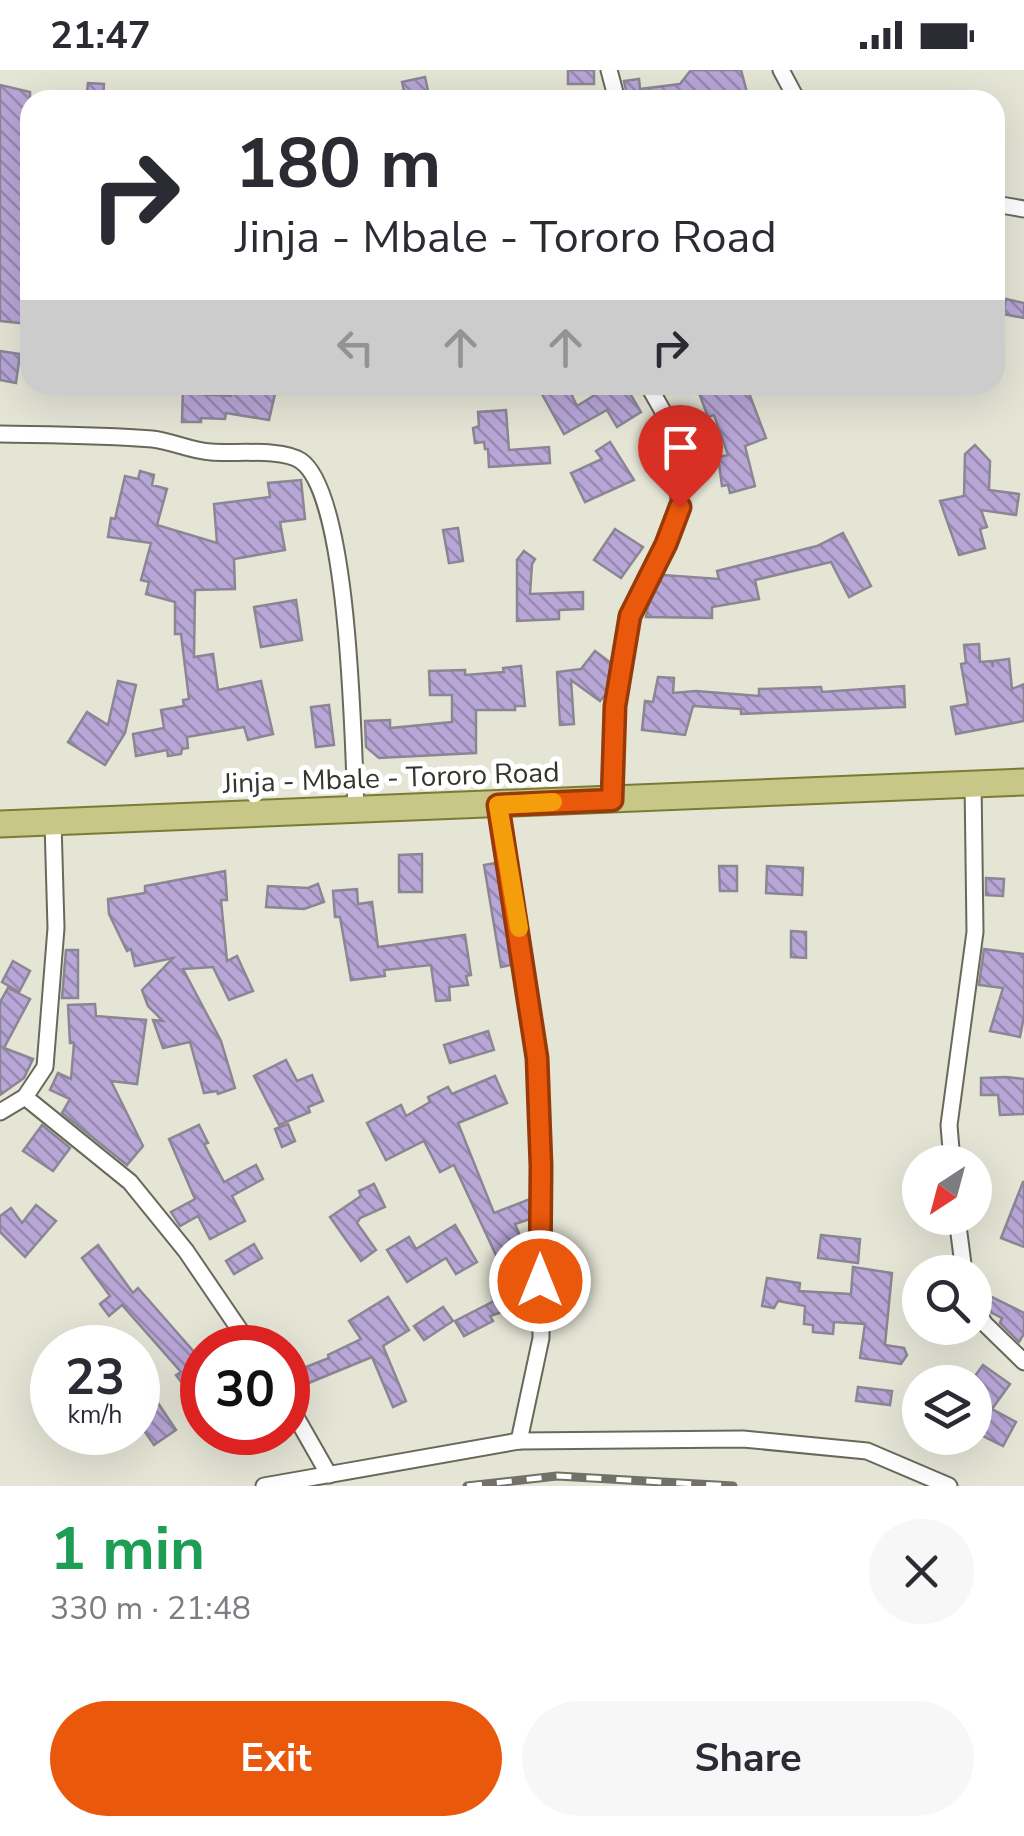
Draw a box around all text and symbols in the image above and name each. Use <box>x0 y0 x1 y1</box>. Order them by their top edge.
text: 21:47 <box>50 10 151 61</box>
text: 180 m <box>235 116 441 212</box>
icon: right <box>70 130 200 260</box>
text: Jinja - Mbale - Tororo Road <box>235 207 777 268</box>
icon: left <box>328 320 383 375</box>
icon: ahead <box>433 320 488 375</box>
icon: ahead <box>538 320 593 375</box>
icon: right <box>643 320 698 375</box>
pin <box>638 405 723 508</box>
icon: arrive <box>653 420 708 475</box>
street label: Jinja - Mbale - Tororo Road <box>221 753 560 803</box>
north arrow <box>902 1145 992 1235</box>
map controls <box>902 1145 992 1455</box>
position arrow <box>488 1229 592 1333</box>
button: search <box>902 1255 992 1345</box>
speed limit sign: 30 <box>180 1325 310 1455</box>
text: 23 <box>65 1343 125 1412</box>
button: layers <box>902 1365 992 1455</box>
text: km/h <box>67 1398 123 1432</box>
text: 1 min <box>50 1508 205 1590</box>
button: close <box>869 1519 974 1624</box>
text: 330 m · 21:48 <box>50 1587 251 1630</box>
button: Exit <box>50 1701 502 1816</box>
button: Share <box>522 1701 974 1816</box>

